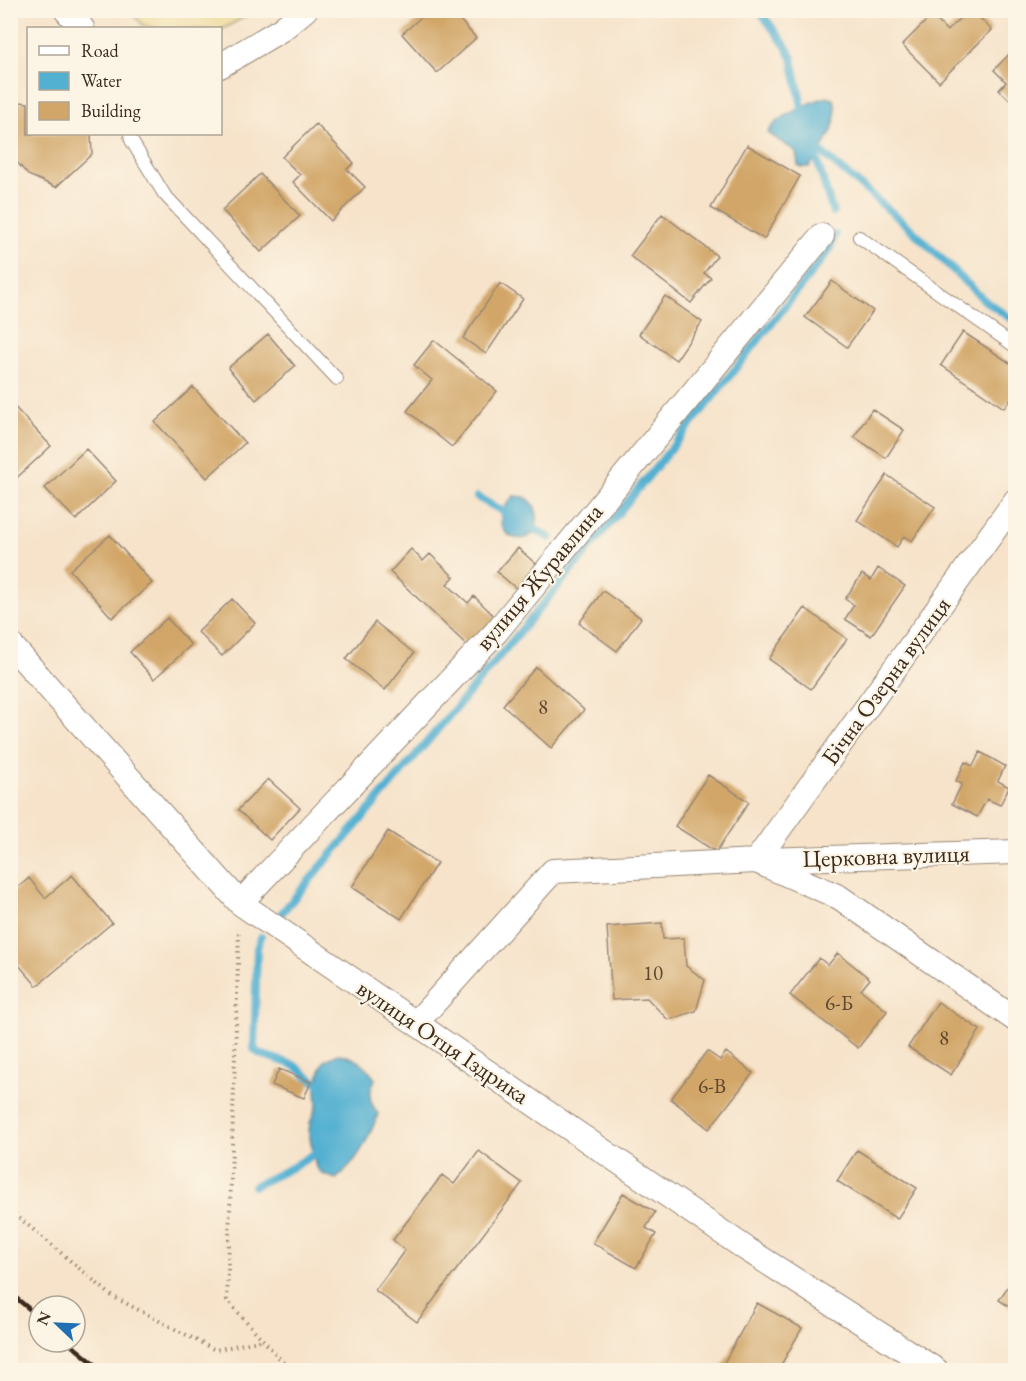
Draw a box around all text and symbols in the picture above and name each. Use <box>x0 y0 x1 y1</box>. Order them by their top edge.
legend <box>27 27 222 135</box>
text: Road <box>81 39 120 62</box>
text: Water <box>81 69 122 92</box>
text: Building <box>81 99 141 122</box>
street label: вулиця Журавлина <box>468 496 609 657</box>
street label: Бічна Озерна вулиця <box>814 590 957 771</box>
house number: 8 <box>538 693 548 720</box>
street label: Церковна вулиця <box>802 837 970 874</box>
house number: 10 <box>643 959 663 986</box>
street label: вулиця Отця Іздрика <box>351 972 536 1111</box>
house number: 6-Б <box>825 989 853 1016</box>
house number: 8 <box>939 1024 949 1051</box>
house number: 6-В <box>698 1072 726 1099</box>
north arrow <box>27 1294 87 1354</box>
text: N <box>31 1308 56 1328</box>

